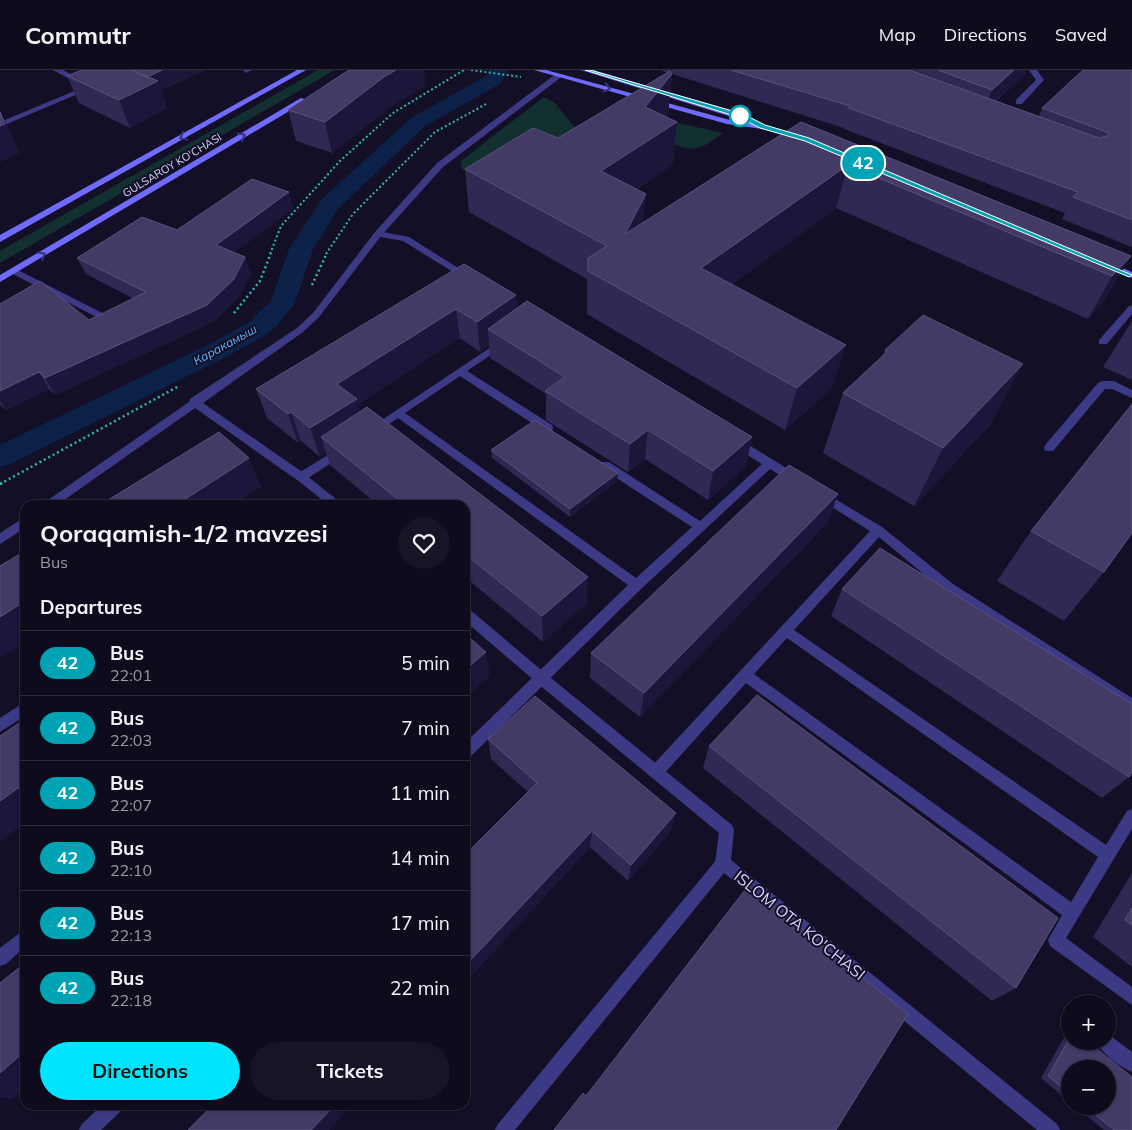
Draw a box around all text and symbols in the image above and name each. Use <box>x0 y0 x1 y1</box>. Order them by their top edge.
text: Commutr <box>25 20 131 50</box>
text: Map <box>879 23 916 46</box>
text: Directions <box>944 23 1027 46</box>
text: Saved <box>1055 23 1107 46</box>
one-way arrow <box>603 82 612 93</box>
unlabelled marker <box>729 105 751 127</box>
street label: GULSAROY KO'CHASI <box>120 130 224 200</box>
one-way arrow <box>180 130 189 140</box>
one-way arrow <box>237 133 246 143</box>
line badge: 42 <box>840 147 886 179</box>
text: 42 <box>852 151 874 174</box>
one-way arrow <box>37 251 46 261</box>
water label: Каракамыш <box>190 321 259 368</box>
button: heart <box>398 517 450 569</box>
text: Qoraqamish-1/2 mavzesi <box>40 518 328 548</box>
text: Bus <box>40 552 68 572</box>
text: Departures <box>40 595 142 619</box>
text: Bus <box>110 641 144 665</box>
text: 42 <box>57 651 78 674</box>
text: 5 min <box>401 651 450 675</box>
text: 22:01 <box>110 665 152 685</box>
text: Bus <box>110 706 144 730</box>
text: 42 <box>57 716 78 739</box>
text: 7 min <box>401 716 450 740</box>
text: 22:03 <box>110 730 152 750</box>
text: Bus <box>110 771 144 795</box>
text: 42 <box>57 781 78 804</box>
text: 11 min <box>390 781 450 805</box>
text: 22:07 <box>110 795 152 815</box>
text: Bus <box>110 836 144 860</box>
text: 42 <box>57 846 78 869</box>
text: 14 min <box>390 846 450 870</box>
text: 22:10 <box>110 860 152 880</box>
street label: ISLOM OTA KO'CHASI <box>730 866 870 984</box>
text: Bus <box>110 901 144 925</box>
text: 42 <box>57 911 78 934</box>
text: 17 min <box>390 911 450 935</box>
text: 22:13 <box>110 925 152 945</box>
text: Bus <box>110 966 144 990</box>
text: 42 <box>57 976 78 999</box>
text: 22 min <box>390 976 450 1000</box>
text: 22:18 <box>110 990 152 1010</box>
map controls <box>1061 995 1116 1115</box>
button: + <box>1061 995 1116 1050</box>
button: Directions <box>40 1042 240 1100</box>
button: Tickets <box>250 1042 450 1100</box>
button: − <box>1061 1060 1116 1115</box>

